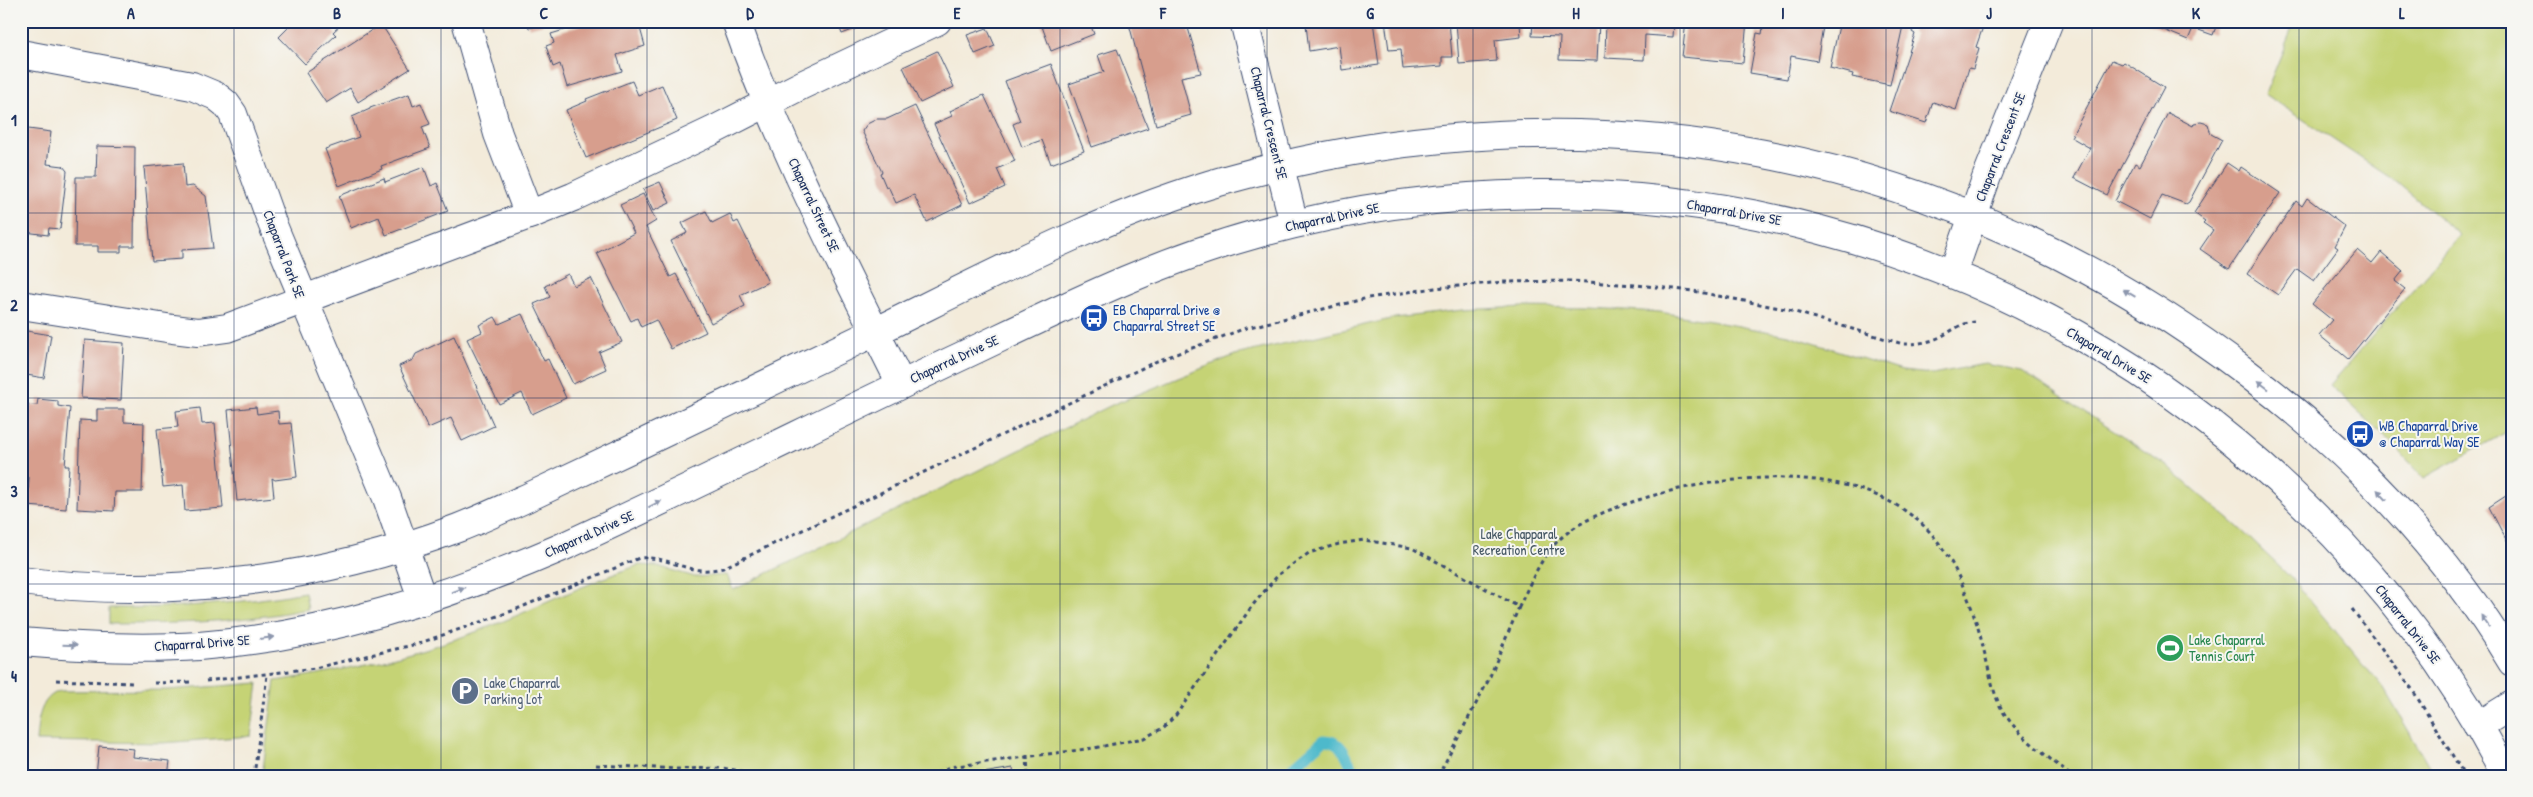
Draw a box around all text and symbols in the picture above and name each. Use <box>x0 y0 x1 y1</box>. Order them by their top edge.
text: A <box>127 2 135 24</box>
text: B <box>333 2 341 24</box>
text: C <box>540 2 549 24</box>
text: D <box>746 2 754 24</box>
text: E <box>953 2 961 24</box>
text: F <box>1159 2 1167 24</box>
text: G <box>1366 2 1374 24</box>
text: H <box>1572 2 1580 24</box>
text: I <box>1781 2 1785 24</box>
text: J <box>1986 2 1992 24</box>
text: K <box>2192 2 2201 24</box>
text: L <box>2399 2 2405 24</box>
street label: Chaparral Crescent SE <box>1245 64 1293 182</box>
street label: Chaparral Crescent SE <box>1970 89 2030 205</box>
text: 1 <box>11 109 17 131</box>
street label: Chaparral Street SE <box>783 154 845 256</box>
street label: Chaparral Drive SE <box>1685 194 1783 230</box>
street label: Chaparral Drive SE <box>1283 197 1381 237</box>
street label: Chaparral Park SE <box>258 207 310 301</box>
one-way arrow <box>2123 289 2136 298</box>
text: 2 <box>10 294 18 316</box>
place label: EB Chaparral Drive @ Chaparral Street SE <box>1113 300 1221 336</box>
bus stop icon: EB Chaparral Drive @ Chaparral Street SE <box>1079 303 1109 333</box>
street label: Chaparral Drive SE <box>2063 322 2155 388</box>
street label: Chaparral Drive SE <box>906 330 1002 388</box>
one-way arrow <box>2257 380 2270 391</box>
place label: WB Chaparral Drive @ Chaparral Way SE <box>2379 416 2480 452</box>
bus stop icon: WB Chaparral Drive @ Chaparral Way SE <box>2345 419 2375 449</box>
text: 3 <box>10 480 18 502</box>
one-way arrow <box>2376 490 2388 502</box>
one-way arrow <box>648 500 662 508</box>
street label: Chaparral Drive SE <box>541 505 637 563</box>
park label: Lake Chapparal Recreation Centre <box>1473 524 1566 559</box>
street label: Chaparral Drive SE <box>2371 580 2445 668</box>
one-way arrow <box>451 586 466 594</box>
one-way arrow <box>2481 614 2490 627</box>
street label: Chaparral Drive SE <box>153 630 251 656</box>
place label: Lake Chaparral Tennis Court <box>2189 630 2265 665</box>
sports icon: Lake Chaparral Tennis Court <box>2155 633 2185 663</box>
one-way arrow <box>259 634 275 642</box>
one-way arrow <box>62 642 78 650</box>
text: 4 <box>11 665 17 687</box>
place label: Lake Chaparral Parking Lot <box>484 673 560 709</box>
parking icon: Lake Chaparral Parking Lot <box>450 676 480 706</box>

